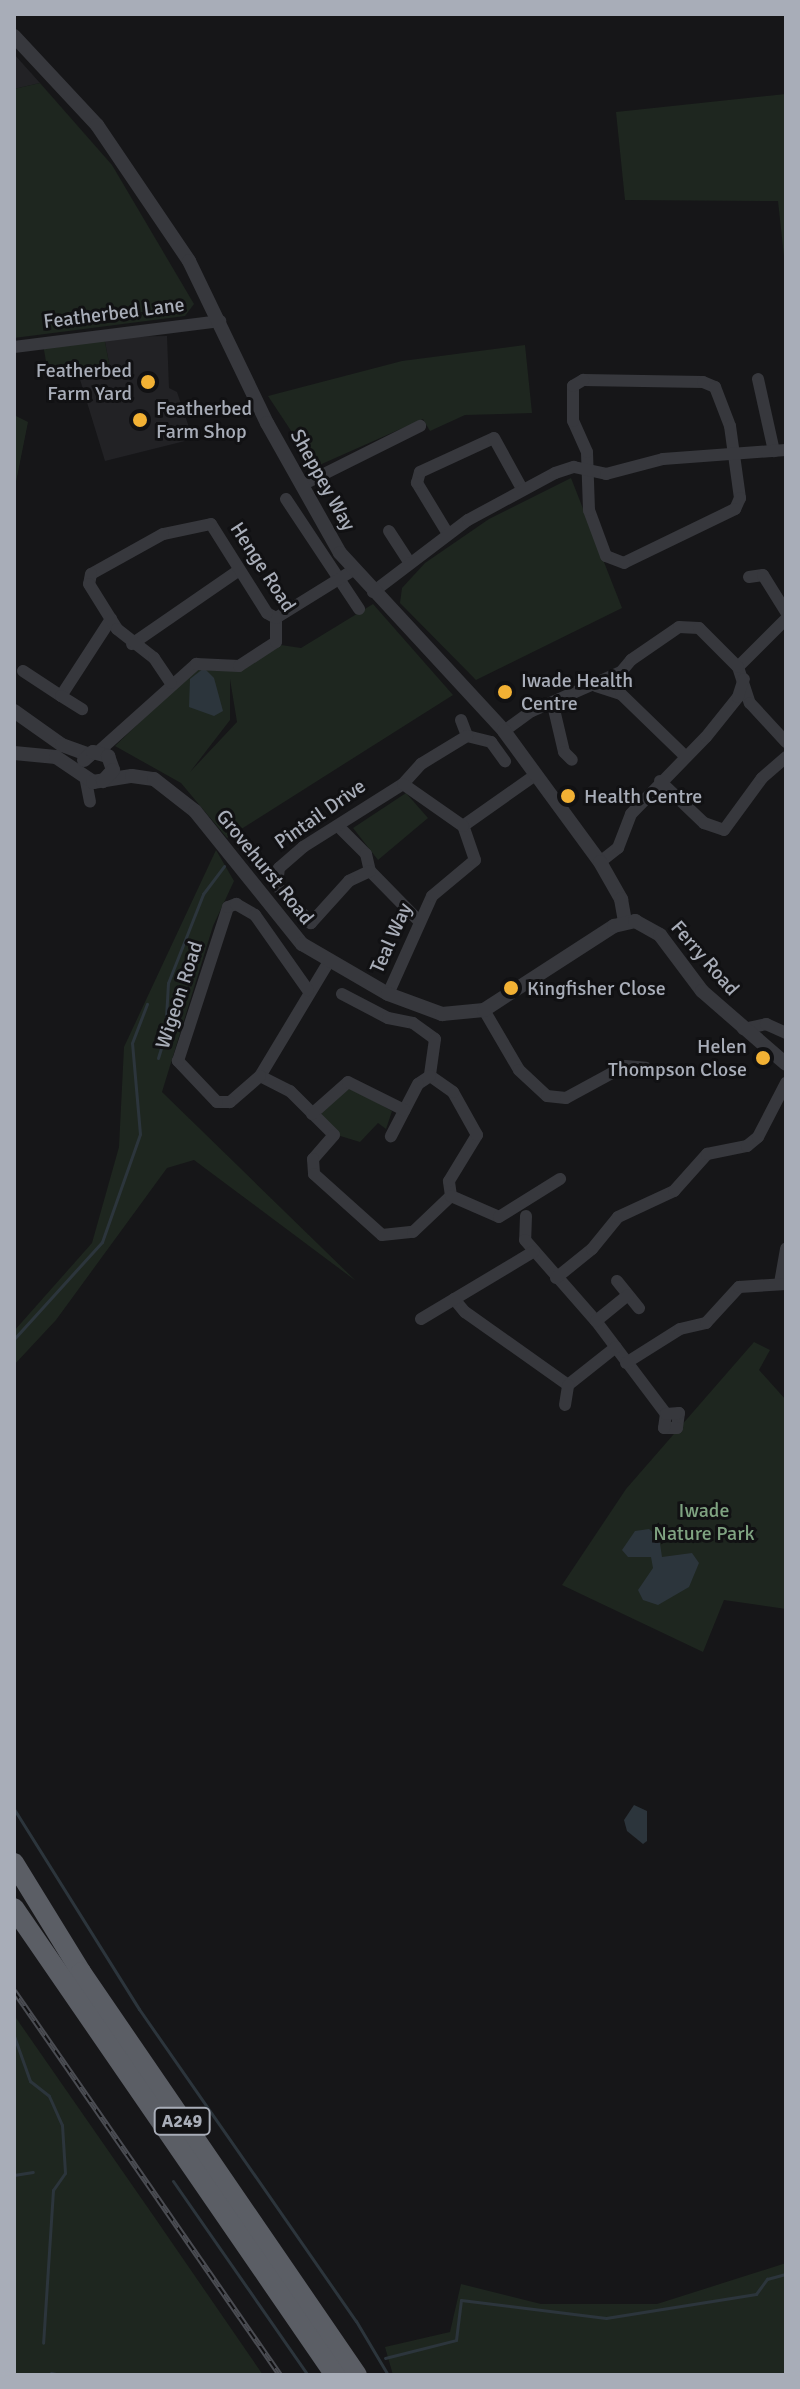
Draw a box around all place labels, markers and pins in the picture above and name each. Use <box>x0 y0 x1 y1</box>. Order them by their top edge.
place label: Featherbed Farm Yard <box>36 358 132 405</box>
marker: Featherbed Farm Yard <box>139 373 157 391</box>
place label: Featherbed Farm Shop <box>156 396 252 443</box>
marker: Featherbed Farm Shop <box>131 411 149 429</box>
place label: Iwade Health Centre <box>521 668 633 715</box>
marker: Iwade Health Centre <box>496 683 514 701</box>
place label: Health Centre <box>584 784 702 808</box>
marker: Health Centre <box>559 787 577 805</box>
place label: Kingfisher Close <box>527 976 666 1000</box>
marker: Kingfisher Close <box>502 979 520 997</box>
place label: Helen Thompson Close <box>608 1034 747 1081</box>
marker: Helen Thompson Close <box>754 1049 772 1067</box>

